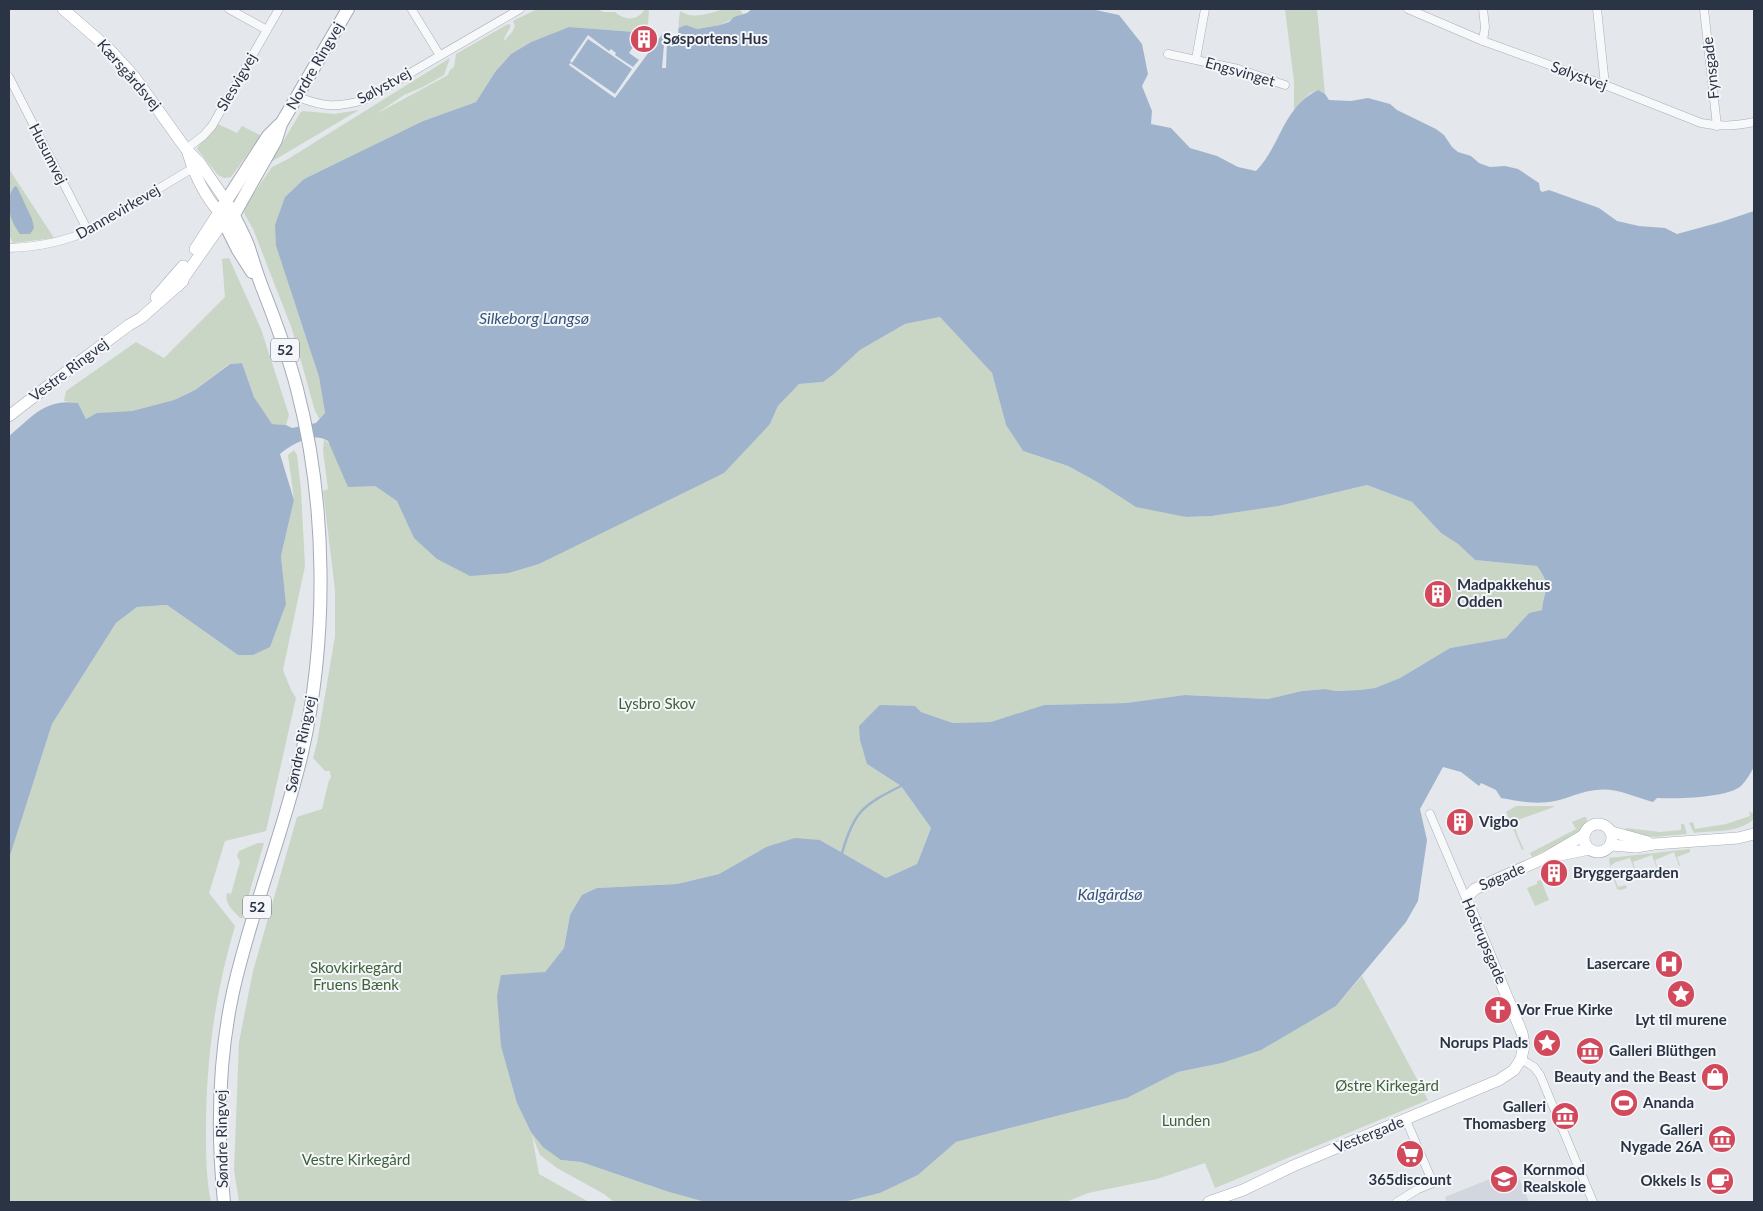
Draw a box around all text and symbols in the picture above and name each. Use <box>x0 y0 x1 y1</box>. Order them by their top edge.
street label: Nordre Ringvej <box>282 18 347 113</box>
building icon: Søsportens Hus <box>629 24 659 54</box>
place label: Søsportens Hus <box>663 29 768 47</box>
street label: Kærsgårdsvej <box>94 35 165 113</box>
street label: Fynsgade <box>1698 36 1722 100</box>
street label: Slesvigvej <box>212 49 260 114</box>
street label: Engsvinget <box>1203 53 1278 90</box>
street label: Sølystvej <box>1549 57 1610 94</box>
street label: Sølystvej <box>354 63 414 107</box>
street label: Husumvej <box>26 120 72 187</box>
street label: Dannevirkevej <box>72 180 163 242</box>
water label: Silkeborg Langsø <box>479 308 589 327</box>
street label: Vestre Ringvej <box>26 334 111 405</box>
road number: 52 <box>271 338 299 362</box>
place label: Madpakkehus Odden <box>1457 575 1551 610</box>
building icon: Madpakkehus Odden <box>1423 579 1453 609</box>
street label: Søndre Ringvej <box>281 694 319 794</box>
park label: Lysbro Skov <box>618 694 696 712</box>
building icon: Vigbo <box>1445 807 1475 837</box>
place label: Vigbo <box>1478 812 1519 830</box>
street label: Søgade <box>1476 858 1527 894</box>
building icon: Bryggergaarden <box>1539 858 1569 888</box>
place label: Bryggergaarden <box>1573 863 1679 881</box>
water label: Kalgårdsø <box>1077 884 1143 903</box>
street label: Hostrupsgade <box>1459 895 1511 986</box>
road number: 52 <box>243 896 271 919</box>
hospital icon: Lasercare <box>1654 949 1684 979</box>
place label: Lasercare <box>1586 954 1650 972</box>
park label: Skovkirkegård Fruens Bænk <box>310 958 402 993</box>
place icon: Lyt til murene <box>1666 979 1696 1009</box>
church icon: Vor Frue Kirke <box>1483 995 1513 1025</box>
place label: Vor Frue Kirke <box>1516 1000 1613 1018</box>
place label: Lyt til murene <box>1635 1010 1727 1028</box>
place icon: Norups Plads <box>1532 1028 1562 1058</box>
place label: Norups Plads <box>1440 1033 1528 1051</box>
museum icon: Galleri Blüthgen <box>1575 1036 1605 1066</box>
place label: Galleri Blüthgen <box>1609 1041 1716 1059</box>
shop icon: Beauty and the Beast <box>1700 1062 1730 1092</box>
place label: Beauty and the Beast <box>1554 1067 1696 1085</box>
park label: Østre Kirkegård <box>1335 1076 1439 1094</box>
sports icon: Ananda <box>1609 1088 1639 1118</box>
street label: Søndre Ringvej <box>211 1090 231 1188</box>
place label: Ananda <box>1642 1093 1694 1111</box>
place label: Galleri Thomasberg <box>1463 1097 1546 1132</box>
museum icon: Galleri Thomasberg <box>1550 1101 1580 1131</box>
park label: Lunden <box>1162 1111 1210 1129</box>
street label: Vestergade <box>1331 1112 1406 1156</box>
place label: Galleri Nygade 26A <box>1620 1120 1704 1155</box>
museum icon: Galleri Nygade 26A <box>1707 1124 1737 1154</box>
supermarket icon: 365discount <box>1395 1139 1425 1169</box>
park label: Vestre Kirkegård <box>302 1150 410 1168</box>
place label: Kornmod Realskole <box>1523 1160 1586 1195</box>
school or university icon: Kornmod Realskole <box>1489 1164 1519 1194</box>
cafe icon: Okkels Is <box>1705 1166 1735 1196</box>
place label: 365discount <box>1368 1170 1452 1188</box>
place label: Okkels Is <box>1641 1171 1701 1189</box>

